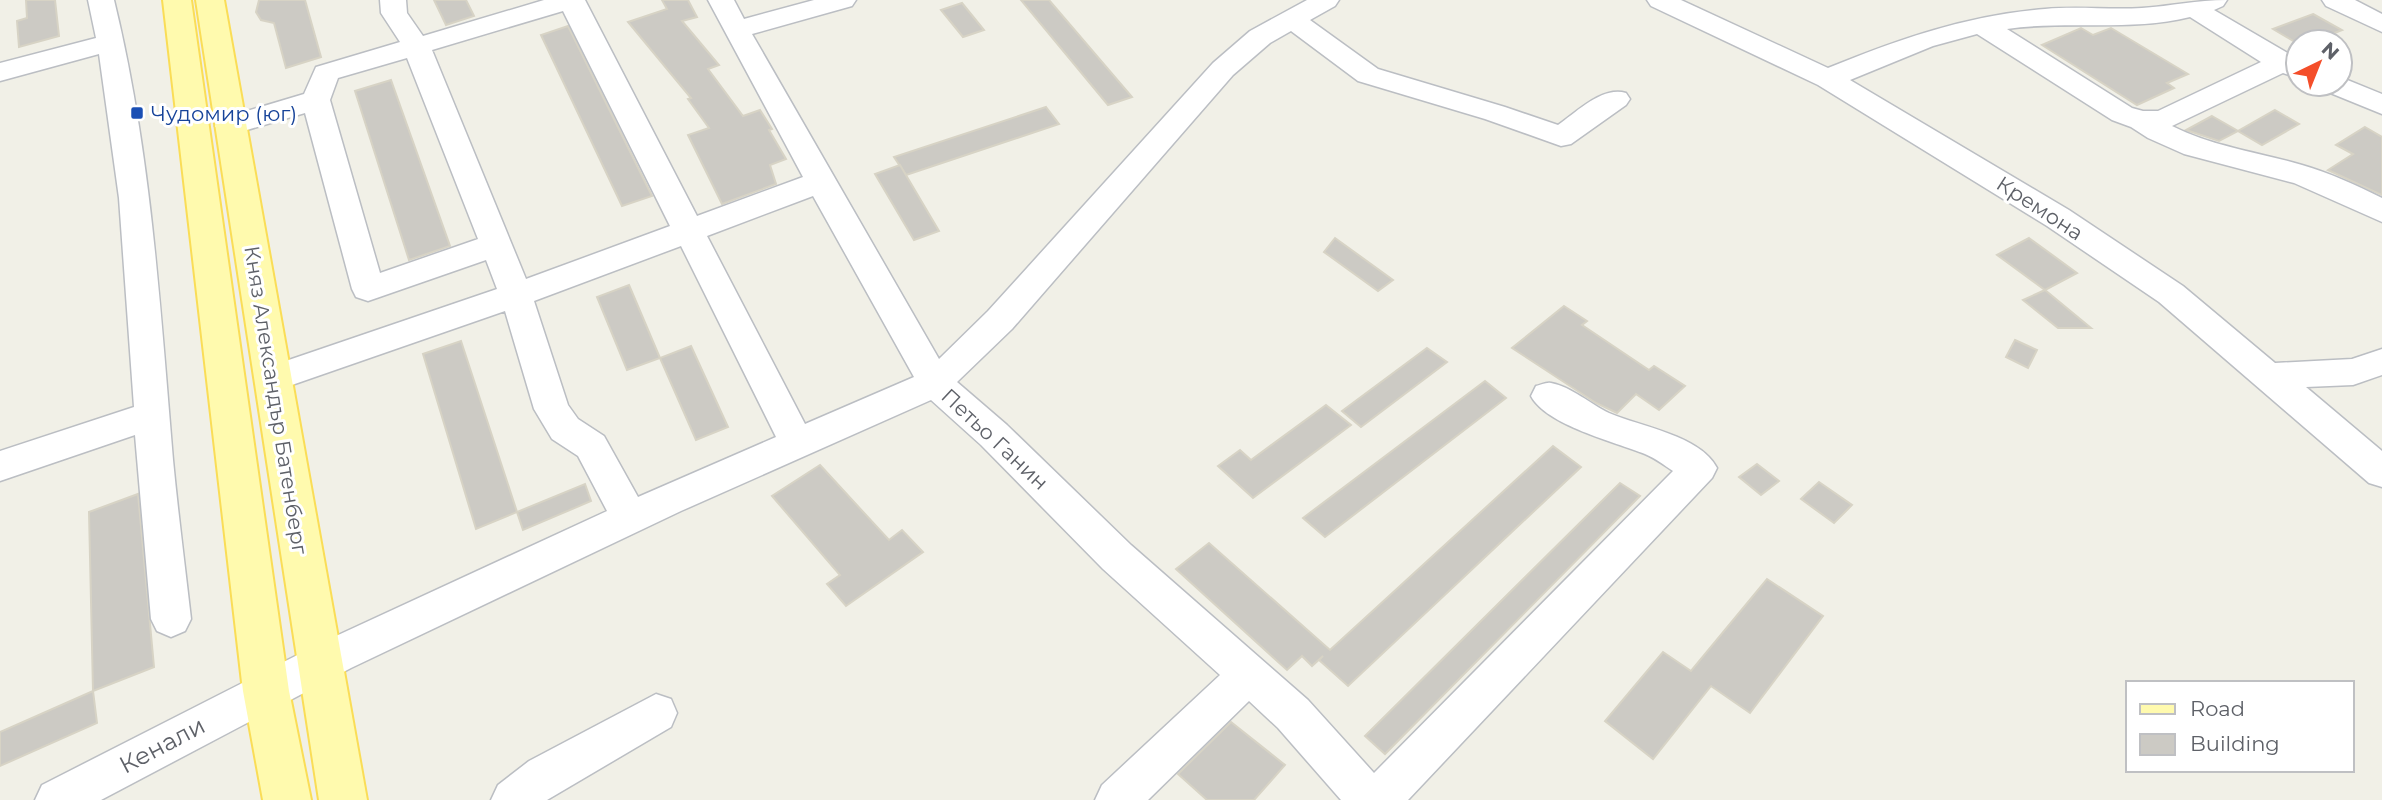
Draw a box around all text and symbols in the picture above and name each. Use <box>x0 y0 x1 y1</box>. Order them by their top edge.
north arrow <box>2284 28 2354 98</box>
text: N <box>2317 37 2344 65</box>
place label: Чудомир (юг) <box>151 101 297 126</box>
marker: Чудомир (юг) <box>129 105 145 121</box>
street label: Кремона <box>1992 171 2088 245</box>
street label: Княз Александър Батенберг <box>239 244 313 556</box>
street label: Петьо Ганин <box>936 383 1054 495</box>
legend <box>2126 681 2354 772</box>
text: Road <box>2190 696 2245 721</box>
street label: Кенали <box>114 710 210 780</box>
text: Building <box>2190 731 2280 756</box>

